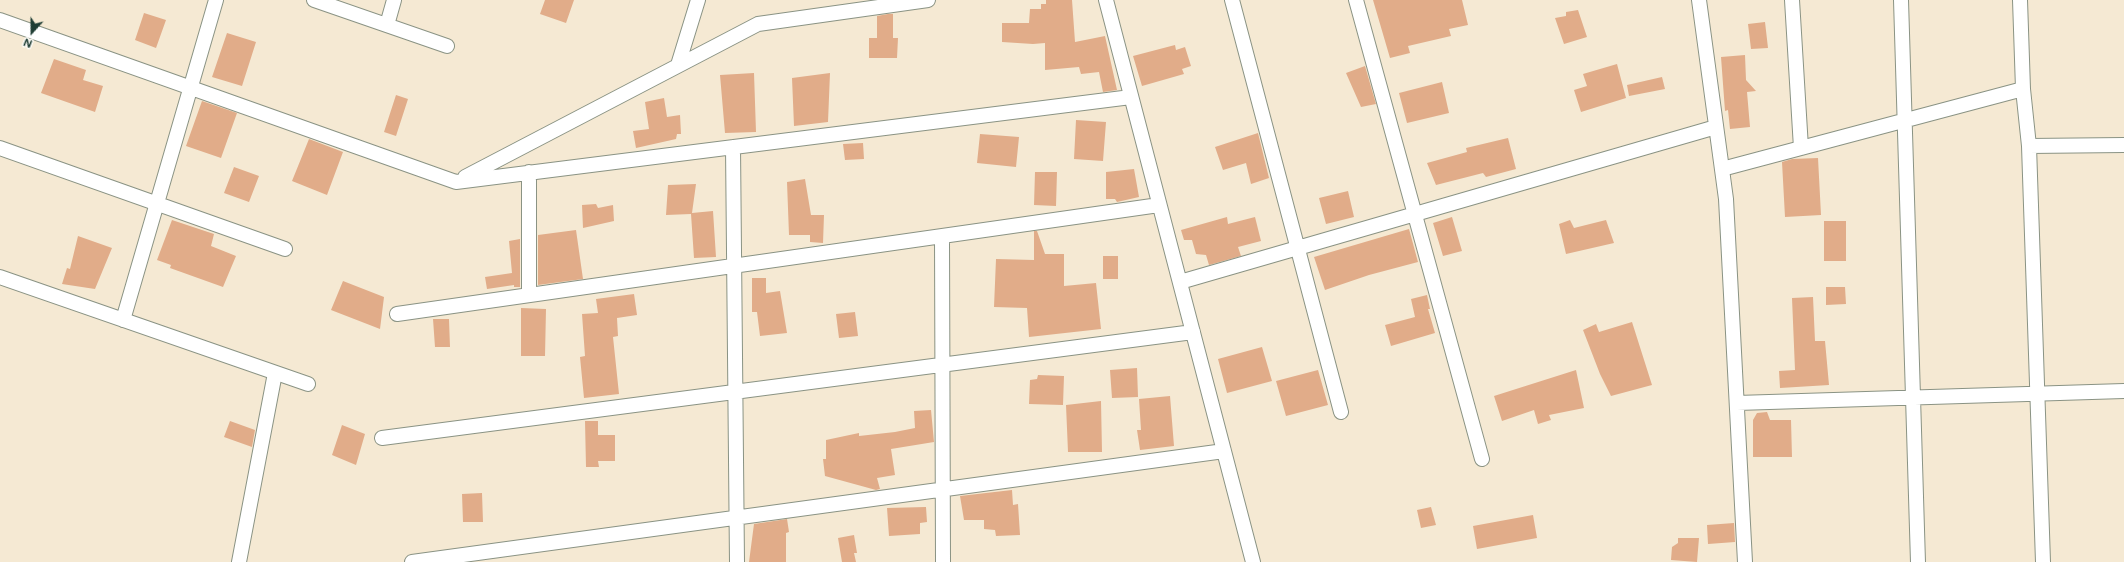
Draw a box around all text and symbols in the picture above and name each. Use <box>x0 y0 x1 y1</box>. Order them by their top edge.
north arrow <box>12 12 52 52</box>
text: N <box>21 35 34 52</box>

